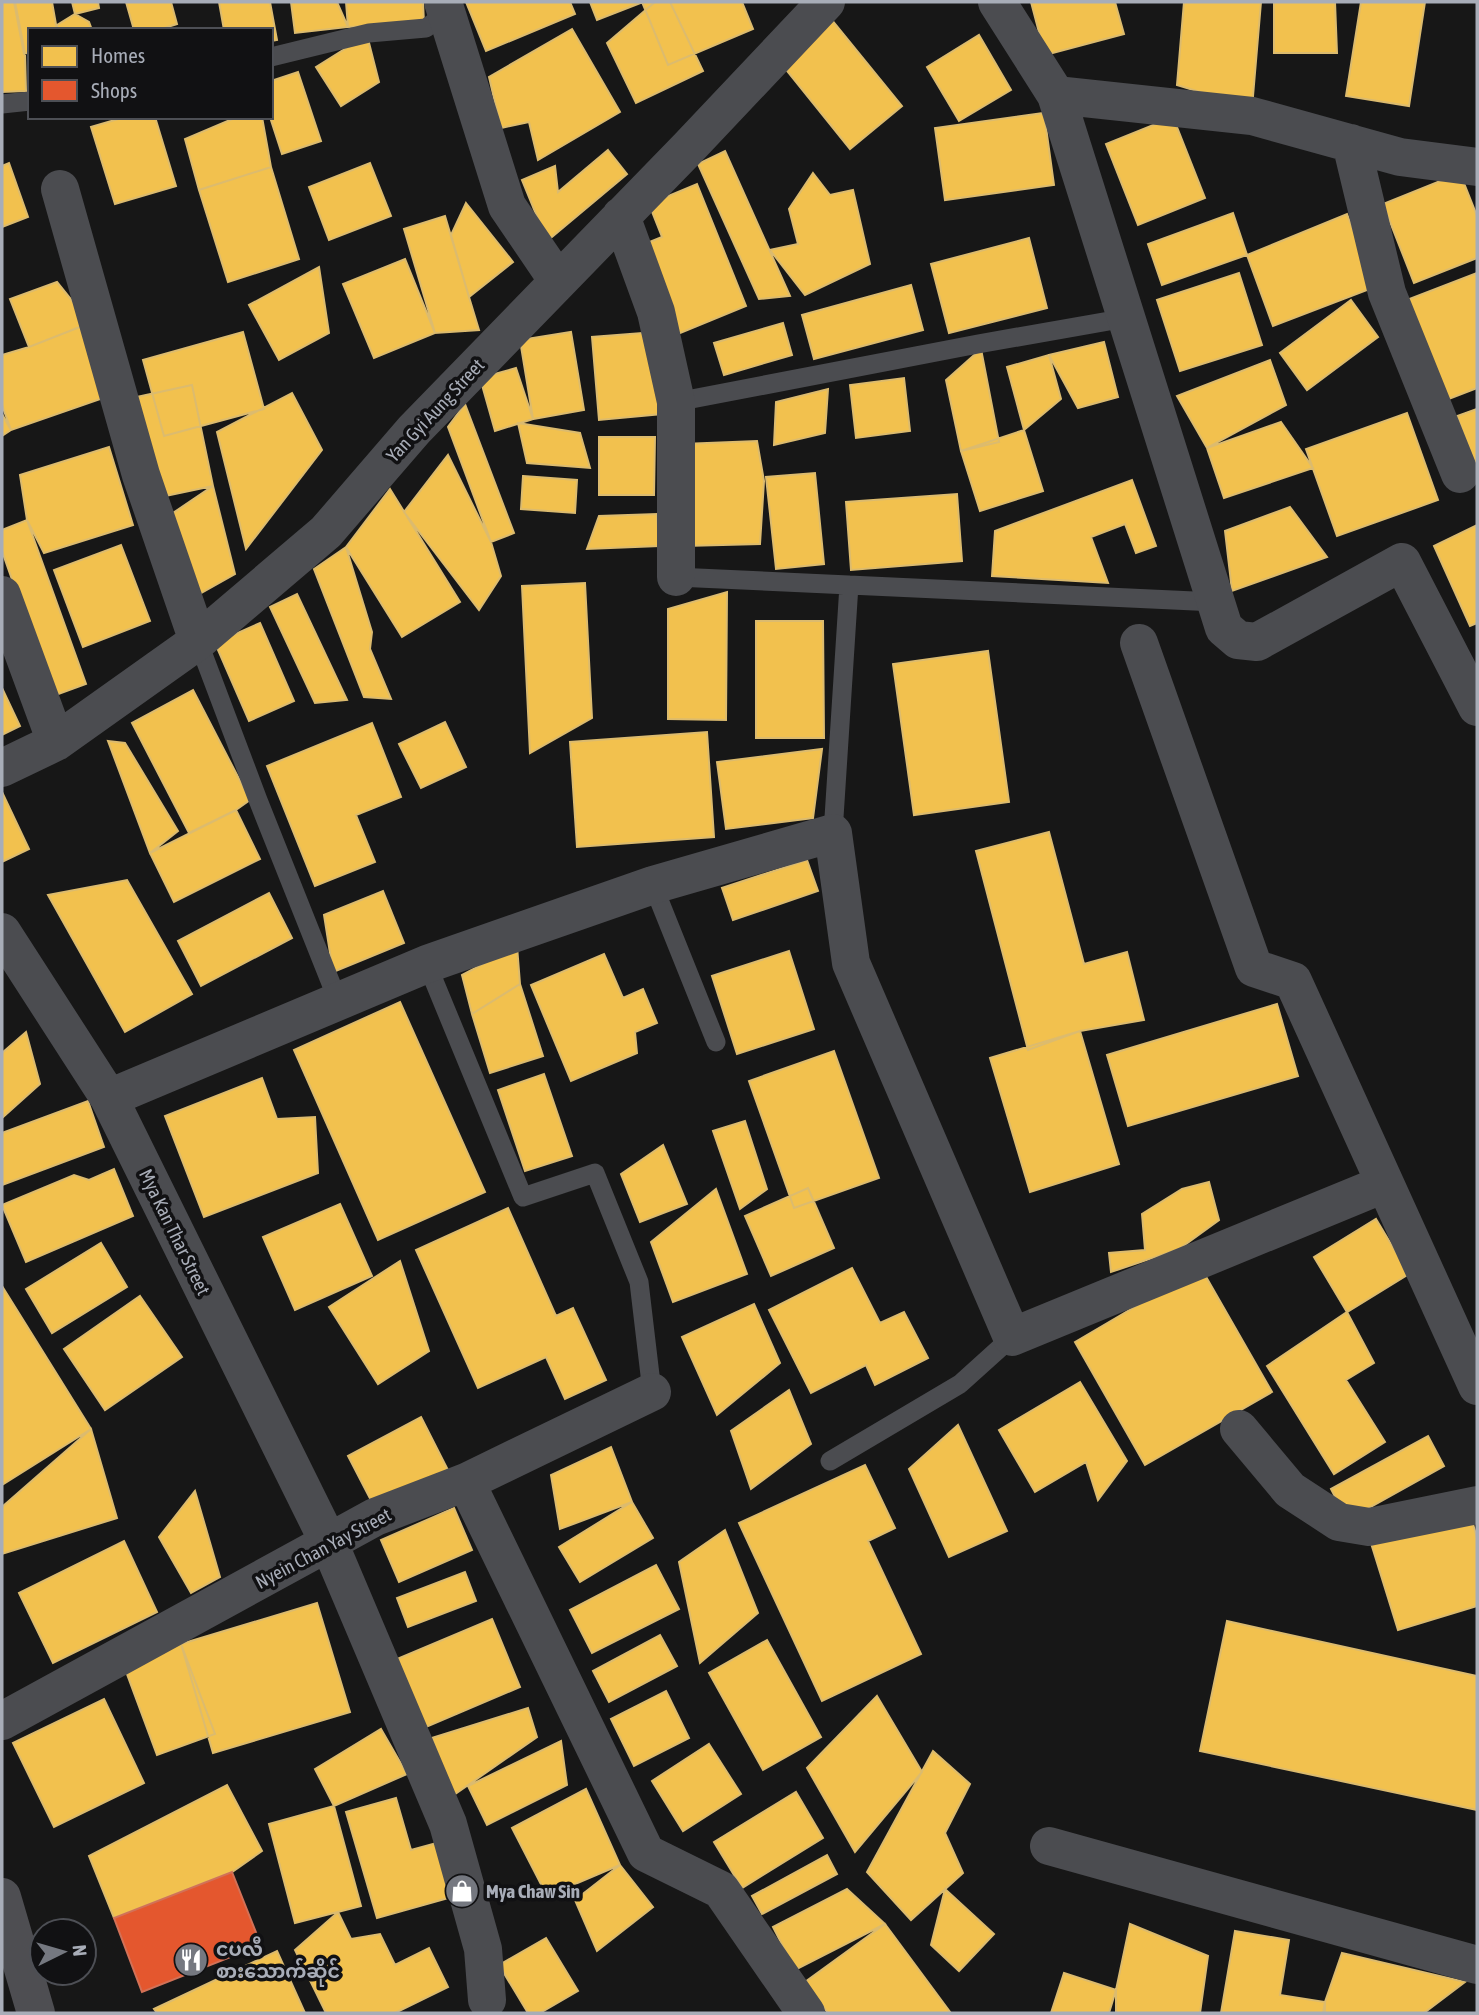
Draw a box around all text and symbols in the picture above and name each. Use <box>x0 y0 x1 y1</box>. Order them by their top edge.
legend <box>28 28 273 119</box>
text: Homes <box>91 43 145 67</box>
text: Shops <box>91 78 137 102</box>
street label: Yan Gyi Aung Street <box>382 354 488 466</box>
street label: Mya Kan Thar Street <box>135 1165 215 1299</box>
street label: Nyein Chan Yay Street <box>251 1503 395 1593</box>
shop icon: Mya Chaw Sin <box>443 1872 481 1910</box>
place label: Mya Chaw Sin <box>486 1880 580 1902</box>
north arrow <box>28 1917 98 1987</box>
place label: ငပလီ စားသောက်ဆိုင် <box>216 1936 340 1987</box>
restaurant icon: ငပလီ စားသောက်ဆိုင် <box>172 1941 210 1979</box>
text: N <box>68 1944 91 1957</box>

